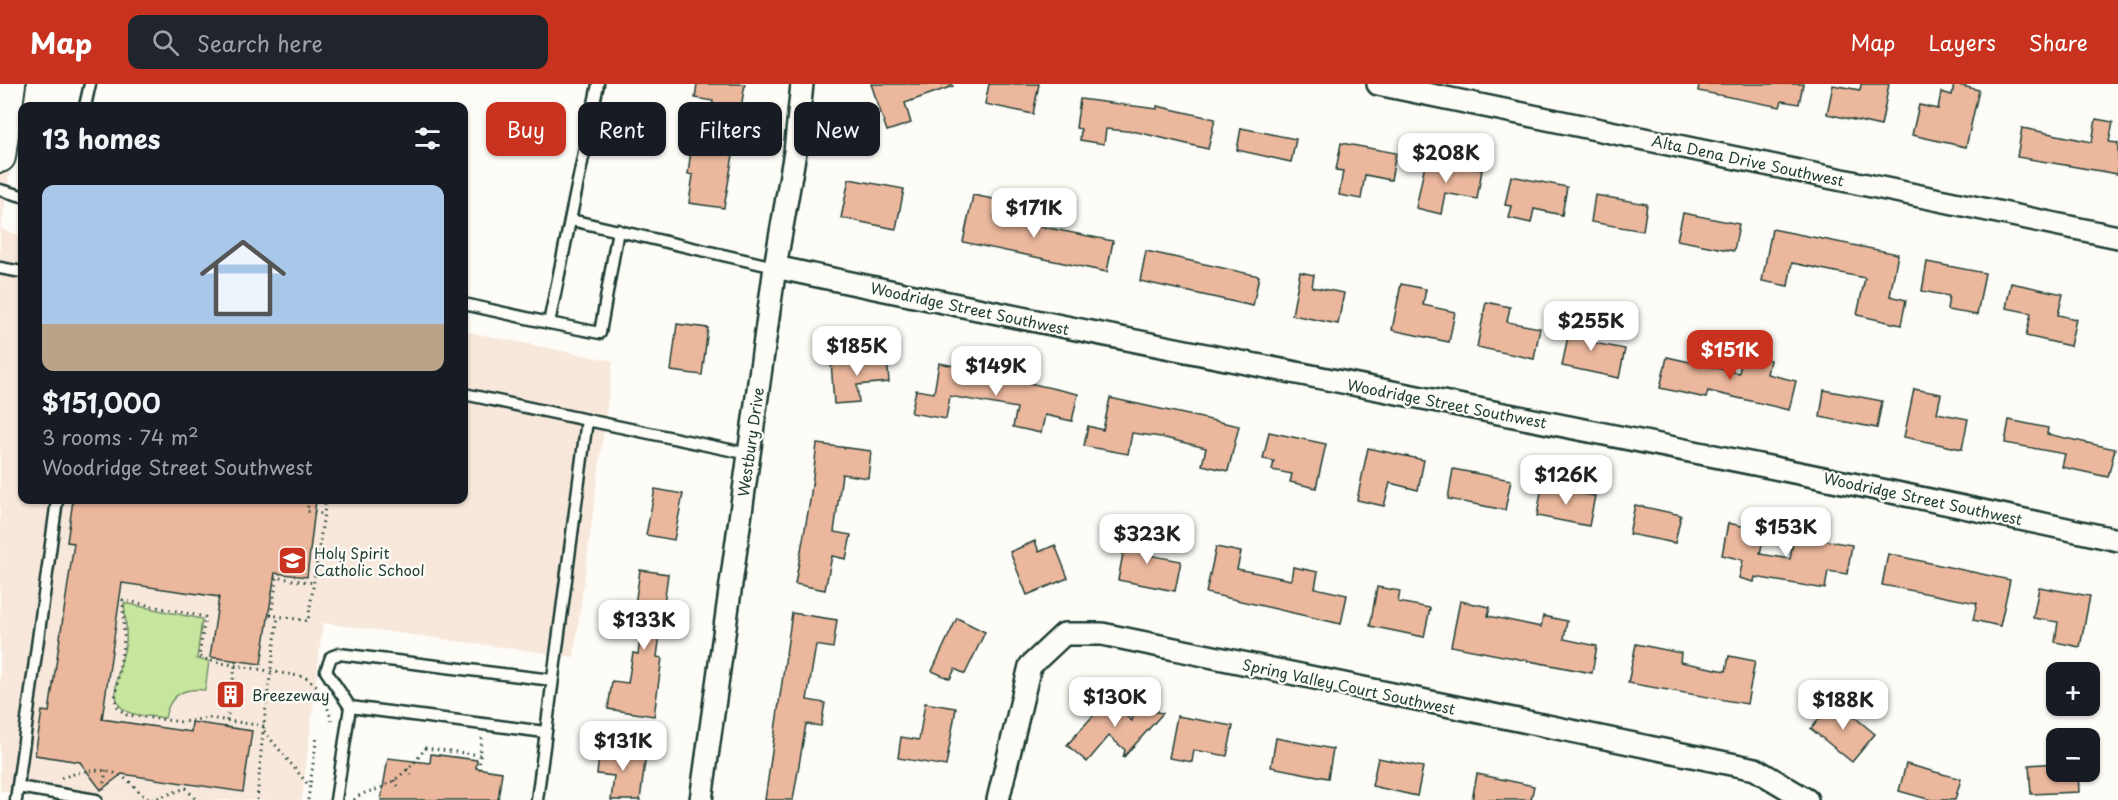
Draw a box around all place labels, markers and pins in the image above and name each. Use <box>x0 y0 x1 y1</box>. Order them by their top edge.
pin: $208K <box>1404 133 1488 184</box>
pin: $171K <box>992 188 1076 239</box>
pin: $255K <box>1549 301 1633 352</box>
pin: $185K <box>815 326 899 377</box>
pin: $151K <box>1688 330 1772 381</box>
pin: $149K <box>954 346 1038 397</box>
pin: $126K <box>1524 455 1608 506</box>
pin: $153K <box>1744 507 1828 558</box>
pin: $323K <box>1105 514 1189 565</box>
place label: Holy Spirit Catholic School <box>314 541 425 581</box>
school or university icon: Holy Spirit Catholic School <box>277 545 309 577</box>
pin: $133K <box>602 600 686 651</box>
pin: $130K <box>1073 677 1157 728</box>
building icon: Breezeway <box>215 678 247 710</box>
pin: $188K <box>1801 680 1885 731</box>
place label: Breezeway <box>252 683 330 706</box>
pin: $131K <box>581 721 665 772</box>

